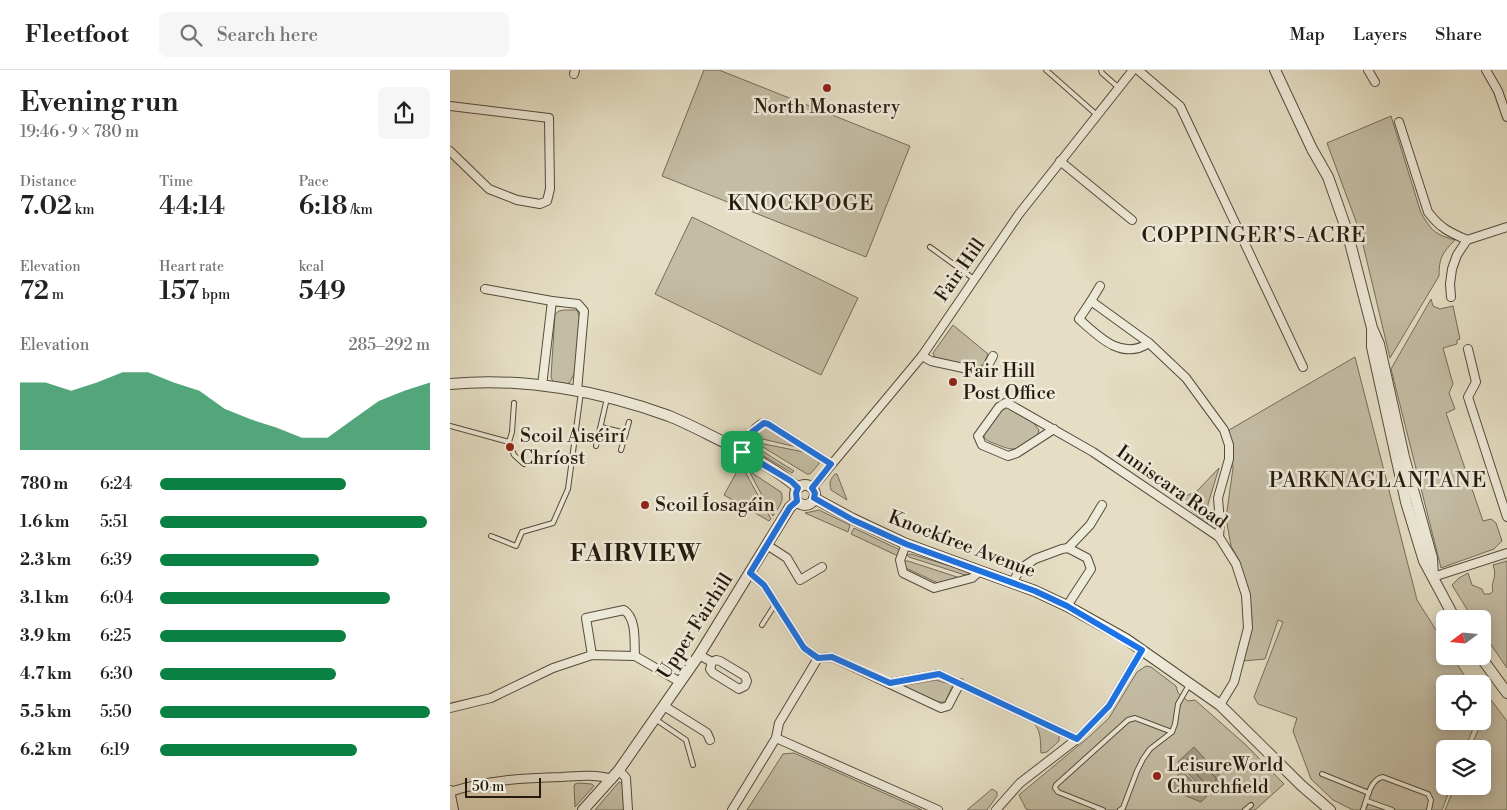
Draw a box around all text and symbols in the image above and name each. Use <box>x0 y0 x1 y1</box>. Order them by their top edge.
search box <box>159 12 509 57</box>
text: Fleetfoot <box>25 20 129 50</box>
icon: search <box>177 21 205 49</box>
text: Search here <box>217 23 318 47</box>
text: Map <box>1290 23 1325 46</box>
text: Layers <box>1353 23 1407 46</box>
text: Share <box>1435 23 1482 46</box>
marker: North Monastery <box>821 82 833 94</box>
text: Evening run <box>20 85 179 120</box>
button: share <box>378 87 430 139</box>
place label: North Monastery <box>754 95 901 119</box>
text: 19:46 · 9 × 780 m <box>20 122 139 142</box>
text: Distance <box>20 173 77 191</box>
text: Time <box>159 173 193 191</box>
text: Pace <box>299 173 329 191</box>
text: 7.02 <box>20 191 72 222</box>
text: 44:14 <box>159 191 225 222</box>
text: 6:18 <box>299 191 348 222</box>
district label: KNOCKPOGE <box>728 191 874 217</box>
text: km <box>72 201 94 219</box>
text: /km <box>348 201 373 219</box>
district label: COPPINGER'S-ACRE <box>1142 223 1366 249</box>
street label: Fair Hill <box>930 233 991 306</box>
text: Elevation <box>20 258 81 276</box>
text: Heart rate <box>159 258 224 276</box>
text: kcal <box>299 258 324 276</box>
text: 72 <box>20 276 49 307</box>
text: 157 <box>159 276 199 307</box>
text: 549 <box>299 276 346 307</box>
text: m <box>49 286 64 304</box>
text: bpm <box>199 286 230 304</box>
text: Elevation <box>20 335 89 355</box>
text: 285–292 m <box>348 335 430 355</box>
place label: Fair Hill Post Office <box>963 359 1056 405</box>
marker: Fair Hill Post Office <box>947 376 959 388</box>
place label: Scoil Aiséirí Chríost <box>520 424 626 470</box>
pin <box>721 431 763 473</box>
icon: arrive <box>728 438 756 466</box>
street label: Inniscara Road <box>1112 440 1232 534</box>
marker: Scoil Aiséirí Chríost <box>504 441 516 453</box>
district label: PARKNAGLANTANE <box>1269 468 1487 494</box>
text: 780 m <box>20 474 68 494</box>
text: 6:24 <box>100 474 132 494</box>
place label: Scoil Íosagáin <box>655 492 775 517</box>
marker: Scoil Íosagáin <box>639 499 651 511</box>
street label: Knockfree Avenue <box>885 505 1039 583</box>
text: 1.6 km <box>20 512 69 532</box>
text: 5:51 <box>100 512 128 532</box>
district label: FAIRVIEW <box>570 539 702 569</box>
text: 2.3 km <box>20 550 71 570</box>
text: 6:39 <box>100 550 132 570</box>
street label: Upper Fairhill <box>652 568 738 683</box>
text: 3.1 km <box>20 588 69 608</box>
text: 6:04 <box>100 588 133 608</box>
north arrow <box>1436 610 1491 665</box>
map controls <box>1436 610 1491 795</box>
text: 3.9 km <box>20 626 71 646</box>
text: 6:25 <box>100 626 131 646</box>
text: 4.7 km <box>20 664 72 684</box>
text: 6:30 <box>100 664 133 684</box>
button: locate <box>1436 675 1491 730</box>
text: 5.5 km <box>20 702 71 722</box>
text: 5:50 <box>100 702 132 722</box>
text: 6.2 km <box>20 740 71 760</box>
text: 6:19 <box>100 740 129 760</box>
button: layers <box>1436 740 1491 795</box>
place label: LeisureWorld Churchfield <box>1167 753 1283 799</box>
marker: LeisureWorld Churchfield <box>1151 770 1163 782</box>
scale bar <box>465 775 541 798</box>
text: 50 m <box>472 778 504 796</box>

